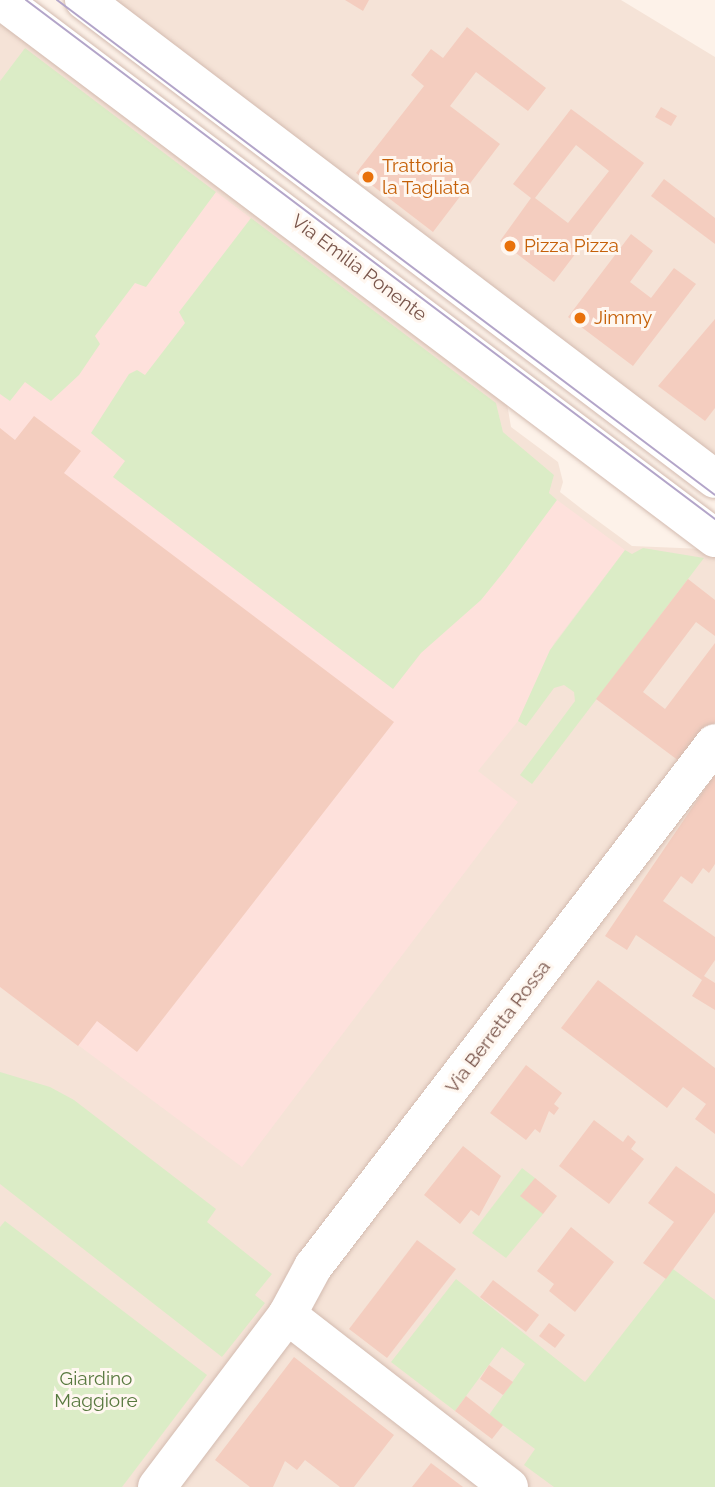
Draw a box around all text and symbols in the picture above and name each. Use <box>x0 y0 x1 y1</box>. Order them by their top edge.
place label: Trattoria la Tagliata <box>382 155 470 199</box>
marker: Trattoria la Tagliata <box>360 169 376 185</box>
street label: Via Emilia Ponente <box>287 210 431 326</box>
place label: Pizza Pizza <box>524 235 619 257</box>
marker: Pizza Pizza <box>502 238 518 254</box>
place label: Jimmy <box>594 307 652 329</box>
marker: Jimmy <box>572 310 588 326</box>
street label: Via Berretta Rossa <box>441 956 555 1098</box>
park label: Giardino Maggiore <box>54 1368 138 1412</box>

